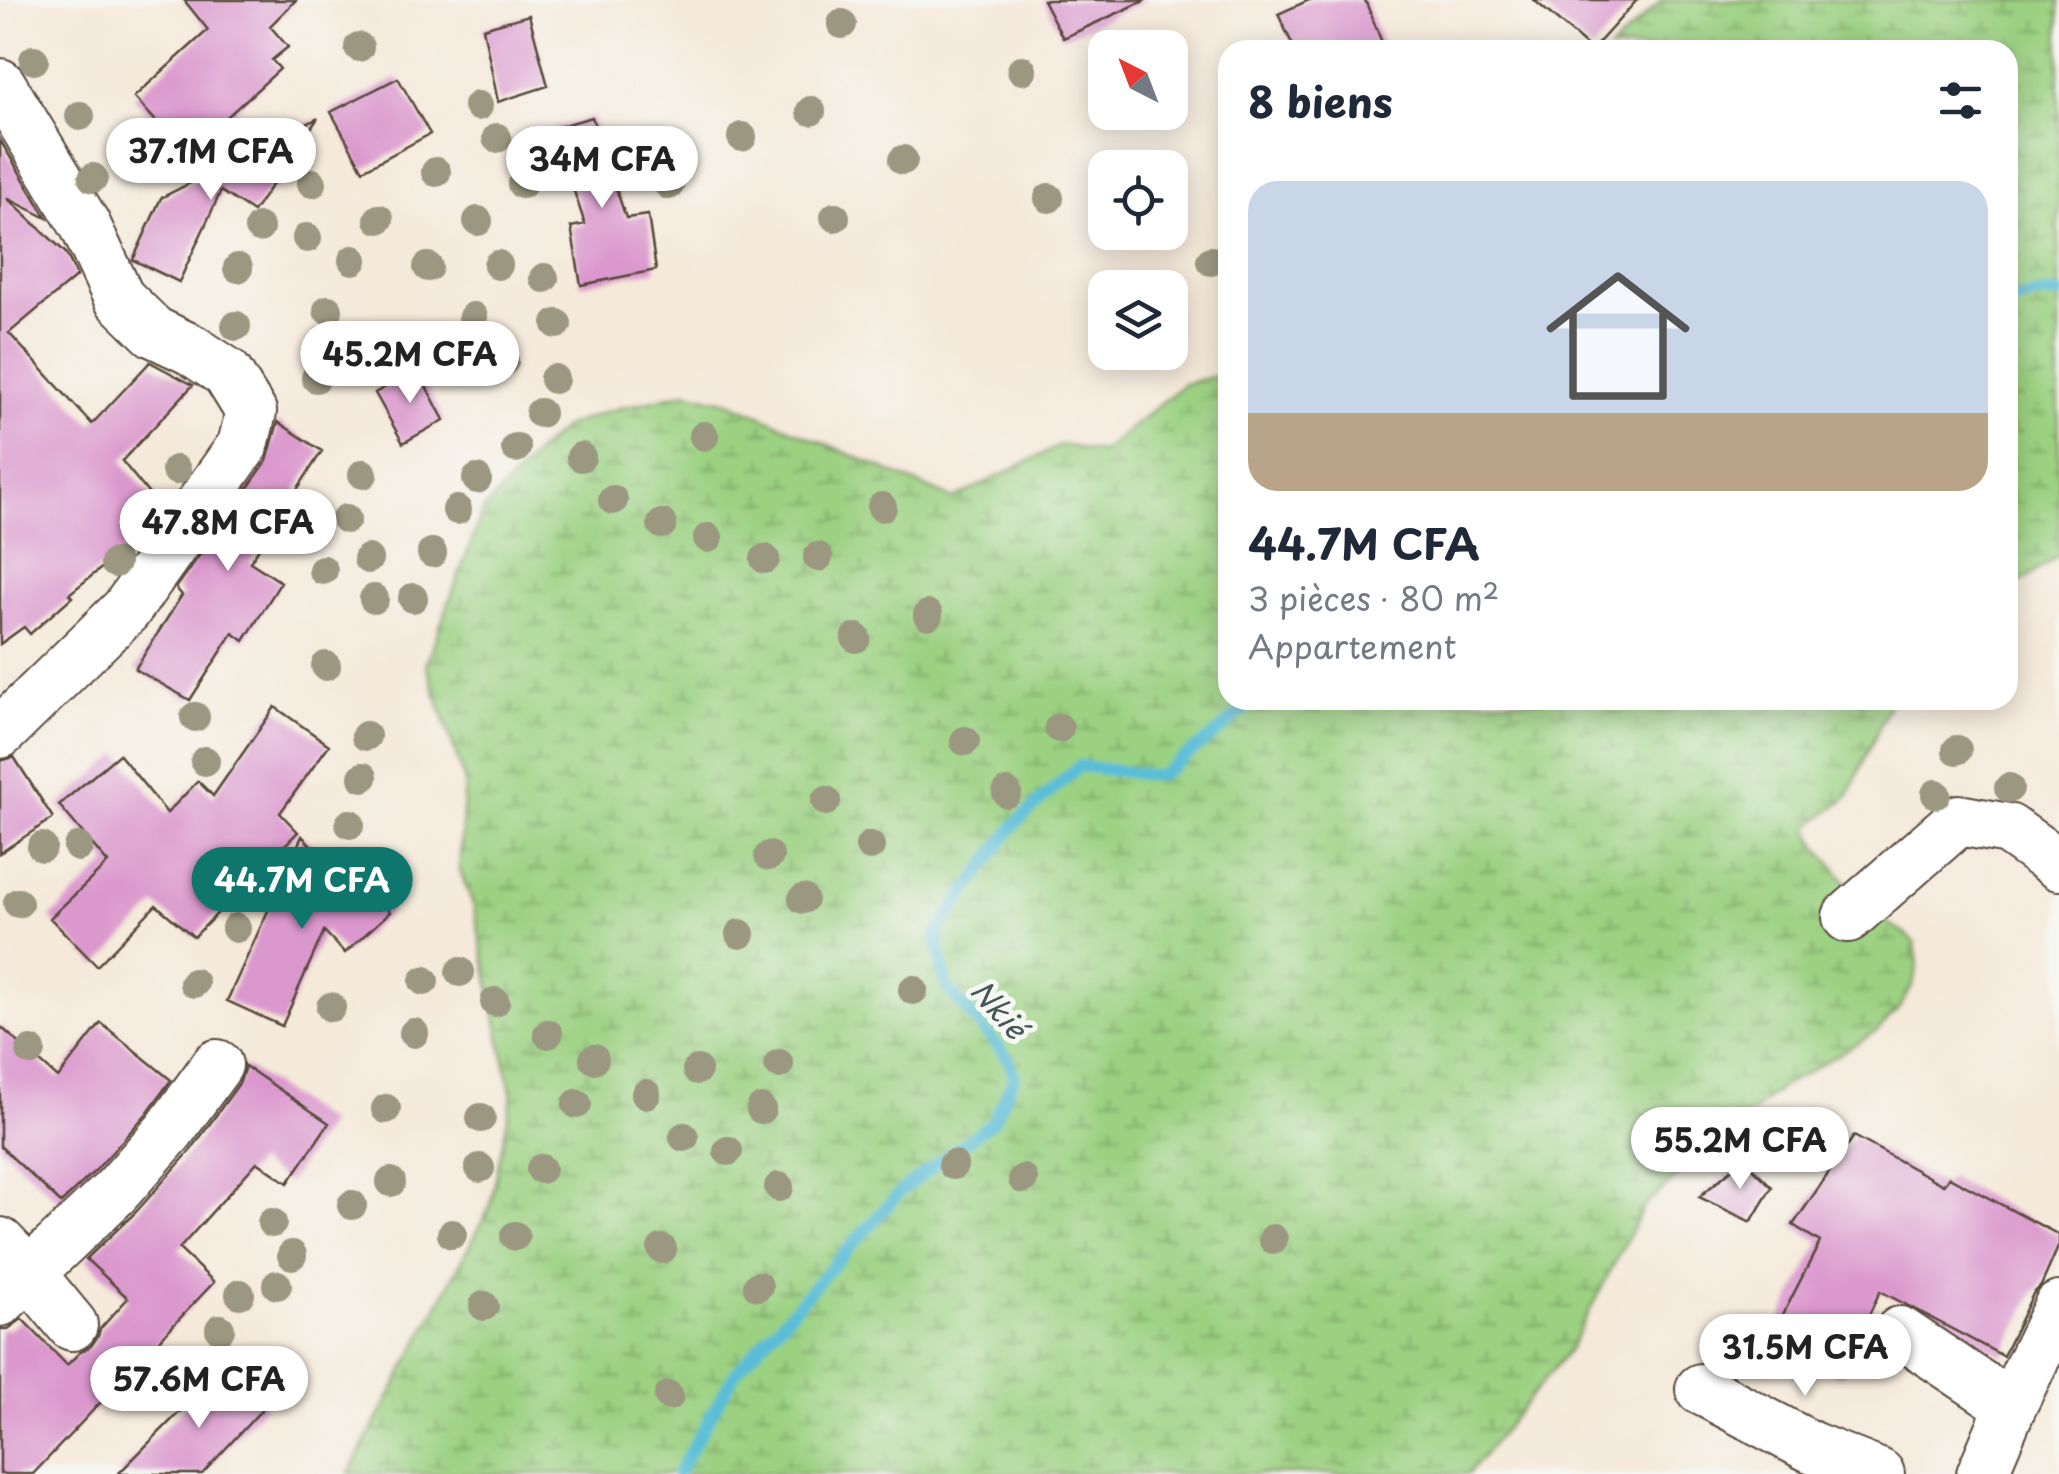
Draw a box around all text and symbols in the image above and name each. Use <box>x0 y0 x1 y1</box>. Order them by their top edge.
north arrow <box>1088 30 1188 130</box>
map controls <box>1088 30 1188 370</box>
text: 8 biens <box>1248 69 1393 132</box>
icon: filters <box>1933 73 1988 128</box>
pin: 37.1M CFA <box>97 118 325 203</box>
text: 37.1M CFA <box>128 126 294 174</box>
pin: 34M CFA <box>510 126 694 211</box>
text: 34M CFA <box>528 134 676 182</box>
button: locate <box>1088 150 1188 250</box>
icon: home <box>1528 246 1708 426</box>
button: layers <box>1088 270 1188 370</box>
pin: 45.2M CFA <box>296 321 524 406</box>
text: 45.2M CFA <box>322 329 498 377</box>
pin: 47.8M CFA <box>114 489 342 574</box>
text: 47.8M CFA <box>142 497 314 545</box>
text: 44.7M CFA <box>1248 511 1480 574</box>
text: 3 pièces · 80 m² <box>1248 574 1499 622</box>
text: Appartement <box>1248 622 1457 670</box>
pin: 44.7M CFA <box>188 847 416 932</box>
text: 44.7M CFA <box>214 855 390 903</box>
water label: Nkié <box>961 969 1041 1051</box>
pin: 55.2M CFA <box>1626 1107 1854 1192</box>
text: 55.2M CFA <box>1653 1115 1827 1163</box>
pin: 31.5M CFA <box>1691 1314 1919 1399</box>
text: 31.5M CFA <box>1721 1322 1889 1370</box>
pin: 57.6M CFA <box>85 1346 313 1431</box>
text: 57.6M CFA <box>112 1354 286 1402</box>

